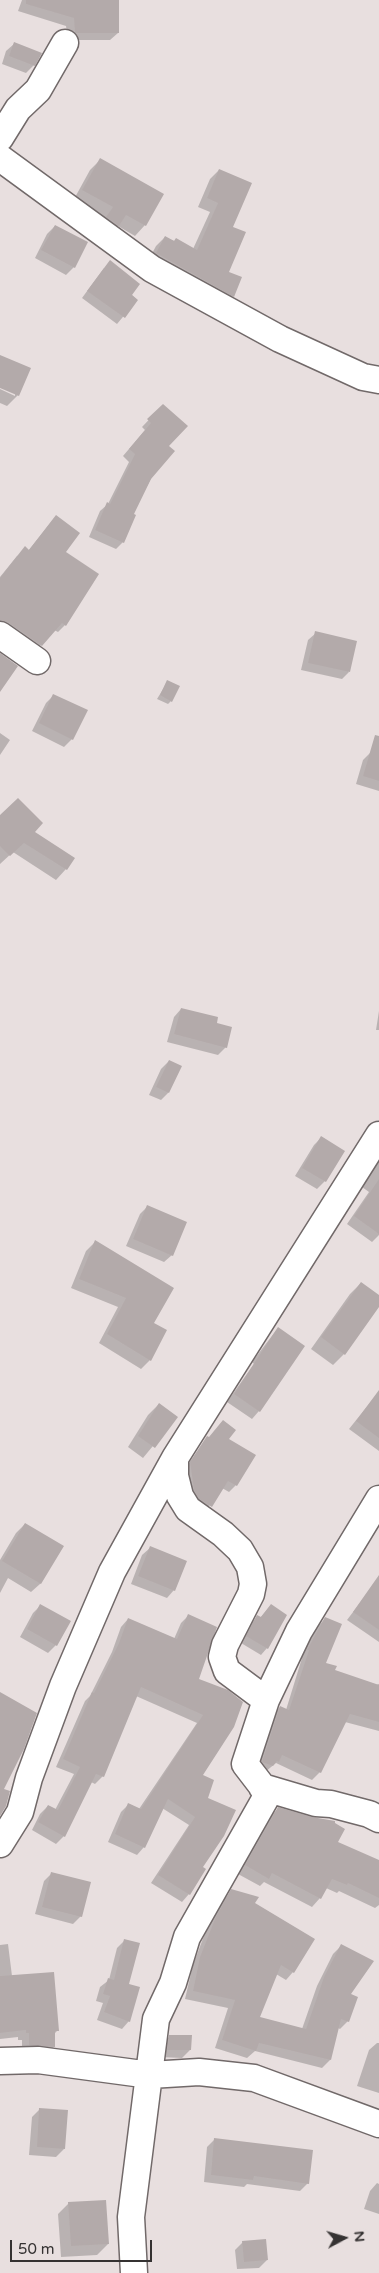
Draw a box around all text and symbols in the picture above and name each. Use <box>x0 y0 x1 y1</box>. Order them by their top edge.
north arrow <box>319 2213 369 2263</box>
scale bar <box>12 2230 155 2262</box>
text: N <box>350 2230 368 2243</box>
text: 50 m <box>18 2240 55 2258</box>

